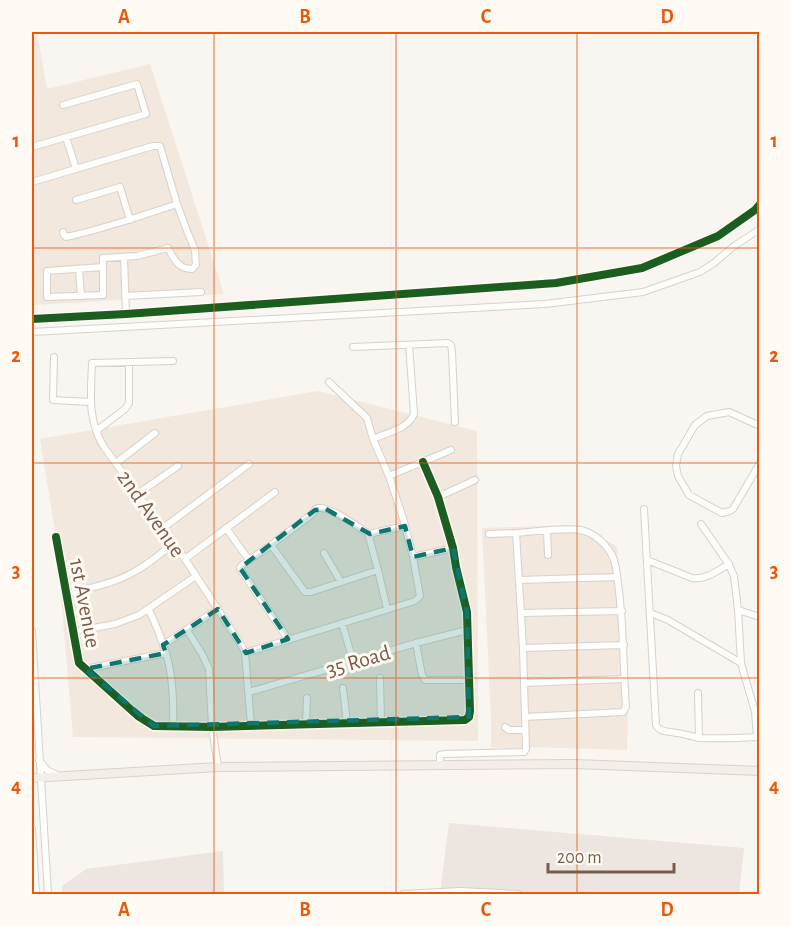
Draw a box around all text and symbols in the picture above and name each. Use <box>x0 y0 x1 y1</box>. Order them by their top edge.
text: A <box>118 7 130 27</box>
text: B <box>299 7 311 27</box>
text: C <box>481 7 492 27</box>
text: D <box>660 7 674 27</box>
text: 1 <box>12 131 20 151</box>
text: 1 <box>770 131 778 151</box>
text: 2 <box>11 346 21 366</box>
text: 2 <box>769 346 779 366</box>
street label: 2nd Avenue <box>113 466 189 561</box>
street label: 1st Avenue <box>66 557 104 650</box>
text: 3 <box>12 561 20 581</box>
text: 3 <box>770 561 778 581</box>
street label: 35 Road <box>324 641 393 681</box>
text: 4 <box>11 776 21 796</box>
text: 4 <box>769 776 779 796</box>
scale bar <box>548 836 674 874</box>
text: 200 m <box>557 849 602 867</box>
text: A <box>118 900 130 920</box>
text: B <box>299 900 311 920</box>
text: C <box>481 900 492 920</box>
text: D <box>660 900 674 920</box>

